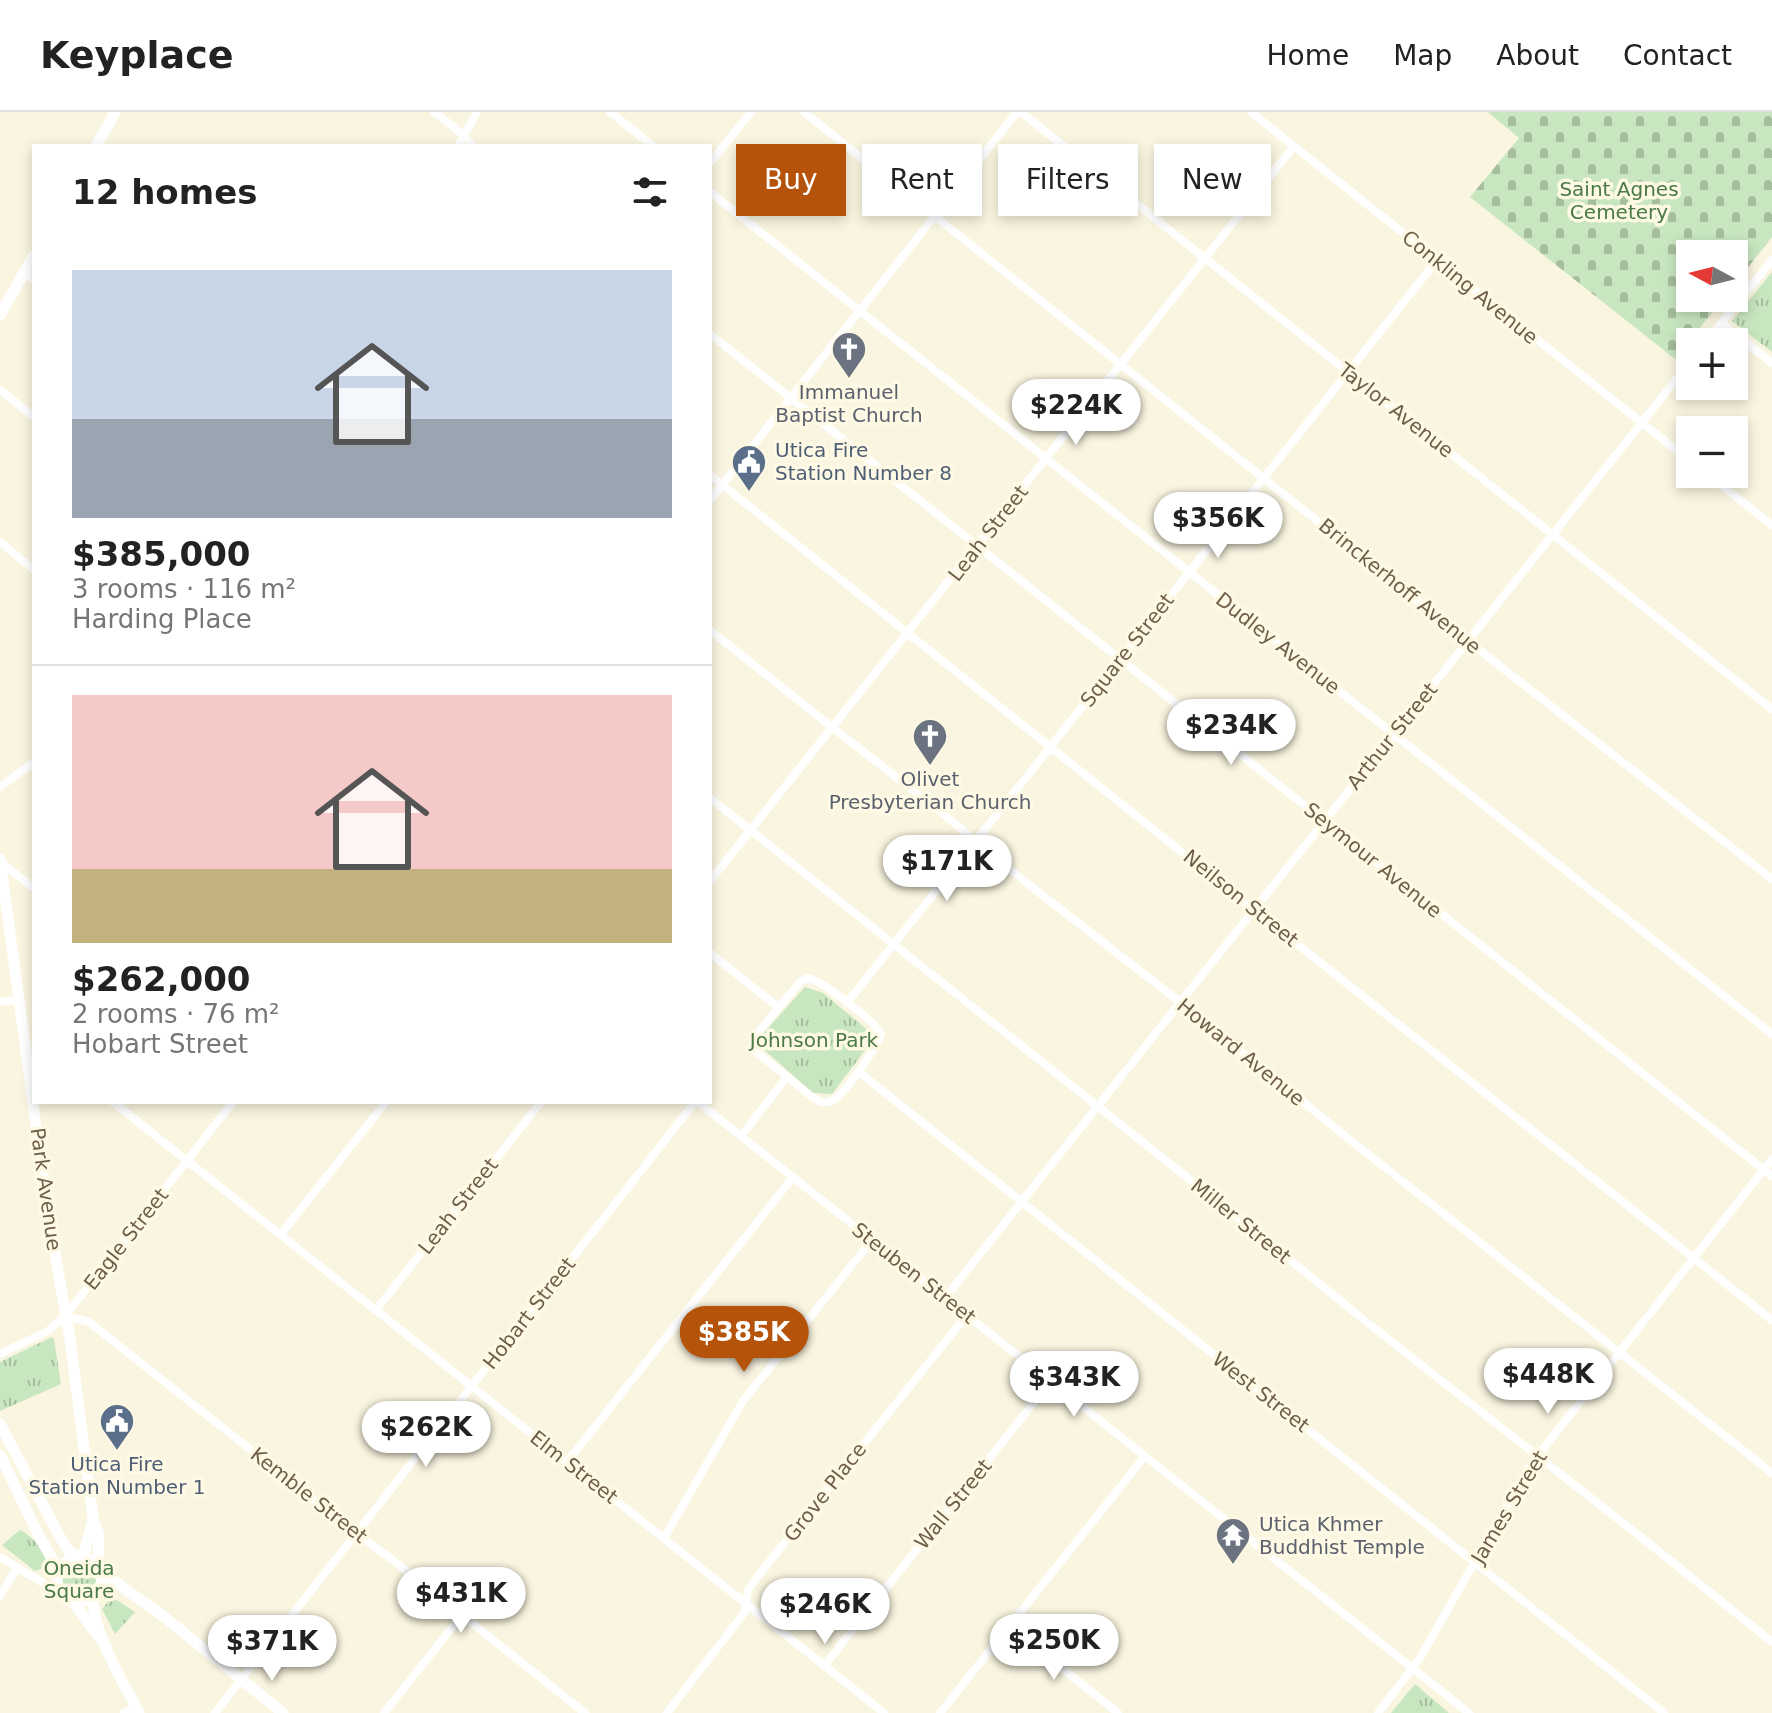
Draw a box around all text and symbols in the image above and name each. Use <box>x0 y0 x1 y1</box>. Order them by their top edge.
text: Keyplace <box>40 33 234 77</box>
text: Home <box>1266 39 1349 72</box>
text: Map <box>1393 39 1452 72</box>
text: About <box>1496 39 1579 72</box>
text: Contact <box>1623 39 1732 72</box>
chip: Buy <box>736 144 846 216</box>
chip: Rent <box>862 144 982 216</box>
chip: Filters <box>998 144 1138 216</box>
chip: New <box>1154 144 1271 216</box>
icon: filters <box>628 170 672 214</box>
text: 12 homes <box>72 172 257 212</box>
park label: Saint Agnes Cemetery <box>1559 177 1679 224</box>
street label: Conkling Avenue <box>1397 225 1543 349</box>
north arrow <box>1676 240 1748 312</box>
map controls <box>1676 240 1748 488</box>
icon: home <box>300 322 444 466</box>
button: + <box>1676 328 1748 400</box>
church icon: Immanuel Baptist Church <box>830 330 868 380</box>
street label: Taylor Avenue <box>1333 357 1458 462</box>
pin: $224K <box>1020 379 1132 447</box>
place label: Immanuel Baptist Church <box>775 380 923 427</box>
text: $224K <box>1030 390 1122 420</box>
button: − <box>1676 416 1748 488</box>
place label: Utica Fire Station Number 8 <box>775 438 952 485</box>
public building icon: Utica Fire Station Number 8 <box>730 443 768 493</box>
street label: Leah Street <box>943 480 1033 586</box>
pin: $356K <box>1162 492 1274 560</box>
text: $356K <box>1172 503 1264 533</box>
street label: Brinckerhoff Avenue <box>1314 513 1486 659</box>
text: $385,000 <box>72 534 251 574</box>
text: 3 rooms · 116 m² <box>72 574 296 604</box>
street label: Dudley Avenue <box>1211 587 1345 699</box>
street label: Square Street <box>1075 588 1179 712</box>
text: Harding Place <box>72 604 252 634</box>
street label: Arthur Street <box>1342 678 1442 794</box>
pin: $234K <box>1175 699 1287 767</box>
text: $234K <box>1185 710 1277 740</box>
church icon: Olivet Presbyterian Church <box>911 717 949 767</box>
icon: home <box>300 747 444 891</box>
place label: Olivet Presbyterian Church <box>829 767 1031 814</box>
street label: Seymour Avenue <box>1299 797 1447 923</box>
pin: $171K <box>891 835 1003 903</box>
street label: Neilson Street <box>1179 844 1303 952</box>
text: $171K <box>901 846 993 876</box>
text: $262,000 <box>72 959 251 999</box>
street label: Howard Avenue <box>1172 993 1310 1111</box>
text: 2 rooms · 76 m² <box>72 999 280 1029</box>
park label: Johnson Park <box>748 1028 879 1052</box>
text: Hobart Street <box>72 1029 248 1059</box>
street label: Park Avenue <box>25 1126 67 1252</box>
street label: Leah Street <box>413 1153 503 1259</box>
street label: Miller Street <box>1186 1173 1296 1269</box>
street label: Eagle Street <box>79 1183 173 1295</box>
street label: Steuben Street <box>847 1217 981 1329</box>
street label: Hobart Street <box>478 1252 580 1374</box>
pin: $385K <box>688 1306 800 1374</box>
text: $385K <box>698 1317 790 1347</box>
street label: West Street <box>1208 1347 1314 1437</box>
pin: $448K <box>1492 1348 1604 1416</box>
pin: $343K <box>1018 1351 1130 1419</box>
text: $448K <box>1502 1359 1594 1389</box>
text: $343K <box>1028 1362 1120 1392</box>
pin: $262K <box>370 1401 482 1469</box>
public building icon: Utica Fire Station Number 1 <box>98 1402 136 1452</box>
text: $262K <box>380 1412 472 1442</box>
street label: Elm Street <box>525 1425 623 1509</box>
street label: Grove Place <box>779 1438 871 1546</box>
street label: Kemble Street <box>246 1442 372 1548</box>
street label: James Street <box>1465 1446 1552 1570</box>
place label: Utica Fire Station Number 1 <box>29 1452 205 1499</box>
street label: Wall Street <box>909 1454 997 1554</box>
place label: Utica Khmer Buddhist Temple <box>1259 1512 1425 1559</box>
temple icon: Utica Khmer Buddhist Temple <box>1214 1516 1252 1566</box>
park label: Oneida Square <box>43 1556 115 1603</box>
pin: $431K <box>405 1567 517 1635</box>
text: $431K <box>415 1578 507 1608</box>
pin: $246K <box>769 1578 881 1646</box>
text: $246K <box>779 1589 871 1619</box>
pin: $250K <box>998 1614 1110 1682</box>
pin: $371K <box>216 1615 328 1683</box>
text: $250K <box>1008 1625 1100 1655</box>
text: $371K <box>226 1626 318 1656</box>

